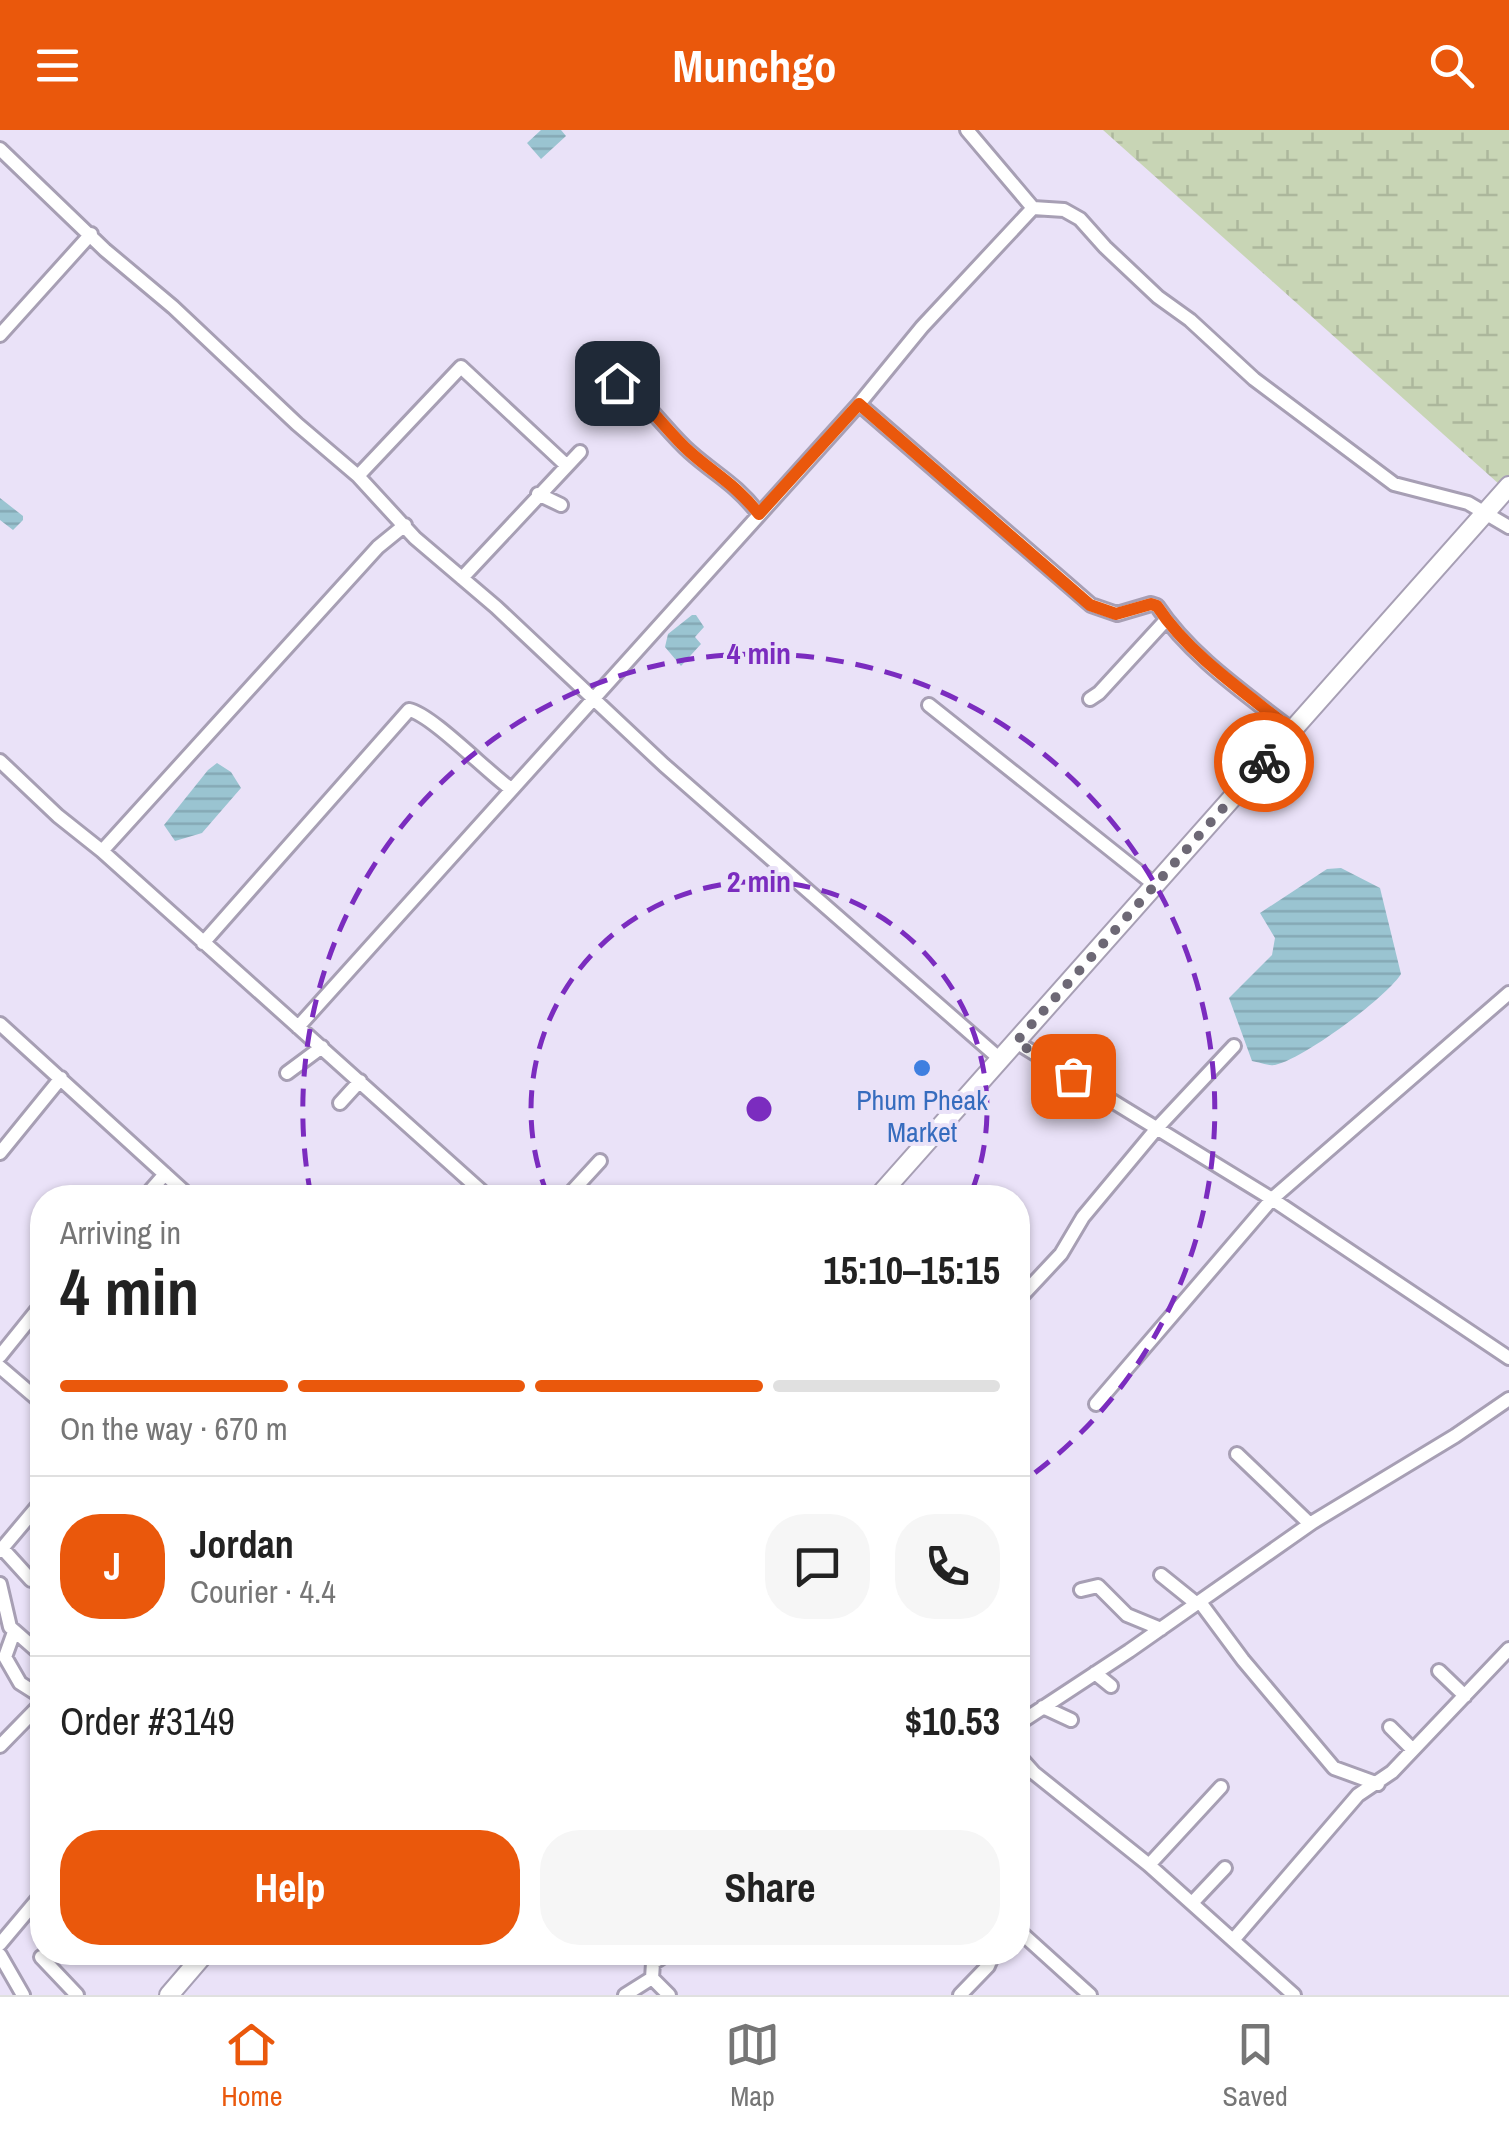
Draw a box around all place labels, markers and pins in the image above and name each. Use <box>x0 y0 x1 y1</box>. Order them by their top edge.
pin <box>575 341 660 426</box>
pin <box>1031 1034 1116 1119</box>
marker: Phum Pheak Market <box>911 1057 933 1079</box>
place label: Phum Pheak Market <box>856 1081 988 1151</box>
centre of rings <box>741 1091 777 1127</box>

